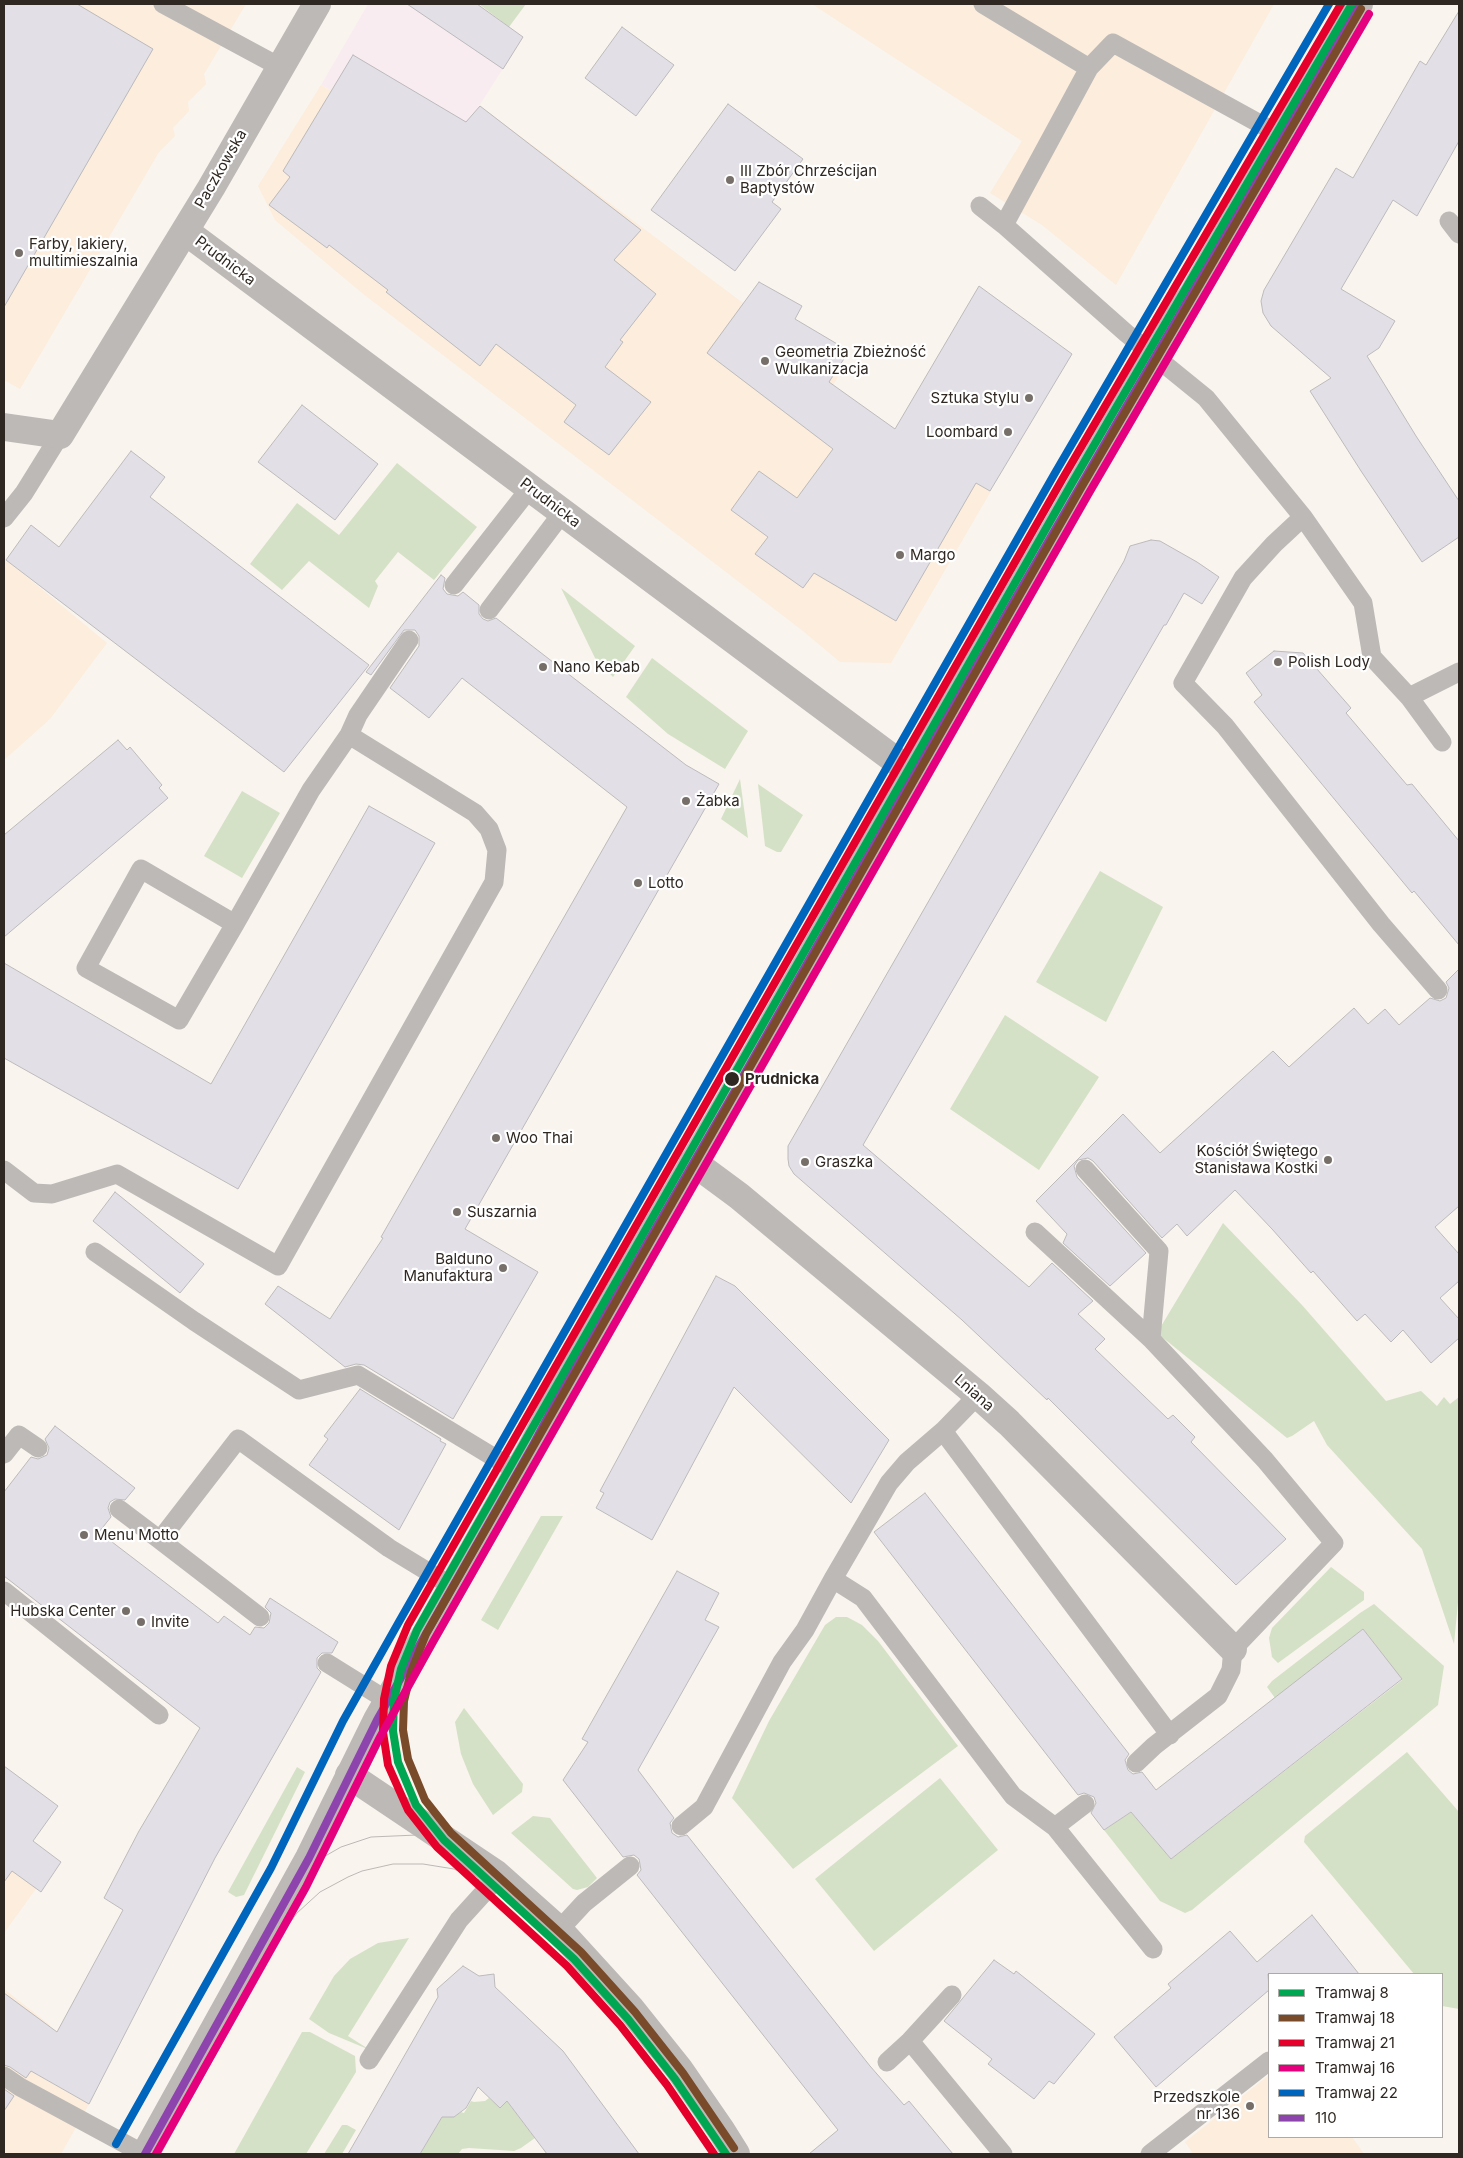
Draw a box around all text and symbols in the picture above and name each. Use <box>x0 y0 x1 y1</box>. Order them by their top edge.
street label: Paczkowska <box>191 126 251 212</box>
place label: III Zbór Chrześcijan Baptystów <box>740 162 877 197</box>
marker: III Zbór Chrześcijan Baptystów <box>724 174 736 186</box>
street label: Prudnicka <box>191 232 259 290</box>
place label: Farby, lakiery, multimieszalnia <box>29 235 138 270</box>
marker: Farby, lakiery, multimieszalnia <box>13 247 25 259</box>
place label: Geometria Zbieżność Wulkanizacja <box>775 343 926 378</box>
marker: Geometria Zbieżność Wulkanizacja <box>759 355 771 367</box>
place label: Sztuka Stylu <box>931 389 1019 407</box>
marker: Sztuka Stylu <box>1023 392 1035 404</box>
place label: Loombard <box>926 423 998 441</box>
marker: Loombard <box>1002 426 1014 438</box>
street label: Prudnicka <box>516 474 584 532</box>
place label: Margo <box>910 546 956 564</box>
marker: Margo <box>894 549 906 561</box>
place label: Polish Lody <box>1288 653 1370 671</box>
marker: Polish Lody <box>1272 656 1284 668</box>
place label: Nano Kebab <box>553 658 640 676</box>
marker: Nano Kebab <box>537 661 549 673</box>
place label: Żabka <box>696 792 740 810</box>
marker: Żabka <box>680 795 692 807</box>
place label: Lotto <box>648 874 684 892</box>
marker: Lotto <box>632 877 644 889</box>
marker: Prudnicka <box>723 1070 741 1088</box>
place label: Prudnicka <box>745 1070 819 1088</box>
place label: Woo Thai <box>506 1129 573 1147</box>
marker: Woo Thai <box>490 1132 502 1144</box>
place label: Kościół Świętego Stanisława Kostki <box>1194 1142 1318 1177</box>
place label: Graszka <box>815 1153 873 1171</box>
marker: Kościół Świętego Stanisława Kostki <box>1322 1154 1334 1166</box>
marker: Graszka <box>799 1156 811 1168</box>
place label: Suszarnia <box>467 1203 537 1221</box>
marker: Suszarnia <box>451 1206 463 1218</box>
place label: Balduno Manufaktura <box>403 1250 493 1285</box>
marker: Balduno Manufaktura <box>497 1262 509 1274</box>
street label: Lniana <box>950 1371 998 1415</box>
place label: Menu Motto <box>94 1526 179 1544</box>
marker: Menu Motto <box>78 1529 90 1541</box>
place label: Hubska Center <box>10 1602 116 1620</box>
marker: Hubska Center <box>120 1605 132 1617</box>
place label: Invite <box>151 1613 189 1631</box>
marker: Invite <box>135 1616 147 1628</box>
legend <box>1268 1973 1443 2138</box>
text: Tramwaj 8 <box>1315 1983 1389 2002</box>
text: Tramwaj 18 <box>1315 2008 1395 2027</box>
text: Tramwaj 21 <box>1315 2033 1395 2052</box>
text: Tramwaj 16 <box>1315 2058 1395 2077</box>
text: Tramwaj 22 <box>1315 2083 1398 2102</box>
place label: Przedszkole nr 136 <box>1153 2088 1240 2123</box>
marker: Przedszkole nr 136 <box>1244 2100 1256 2112</box>
text: 110 <box>1315 2108 1337 2127</box>

